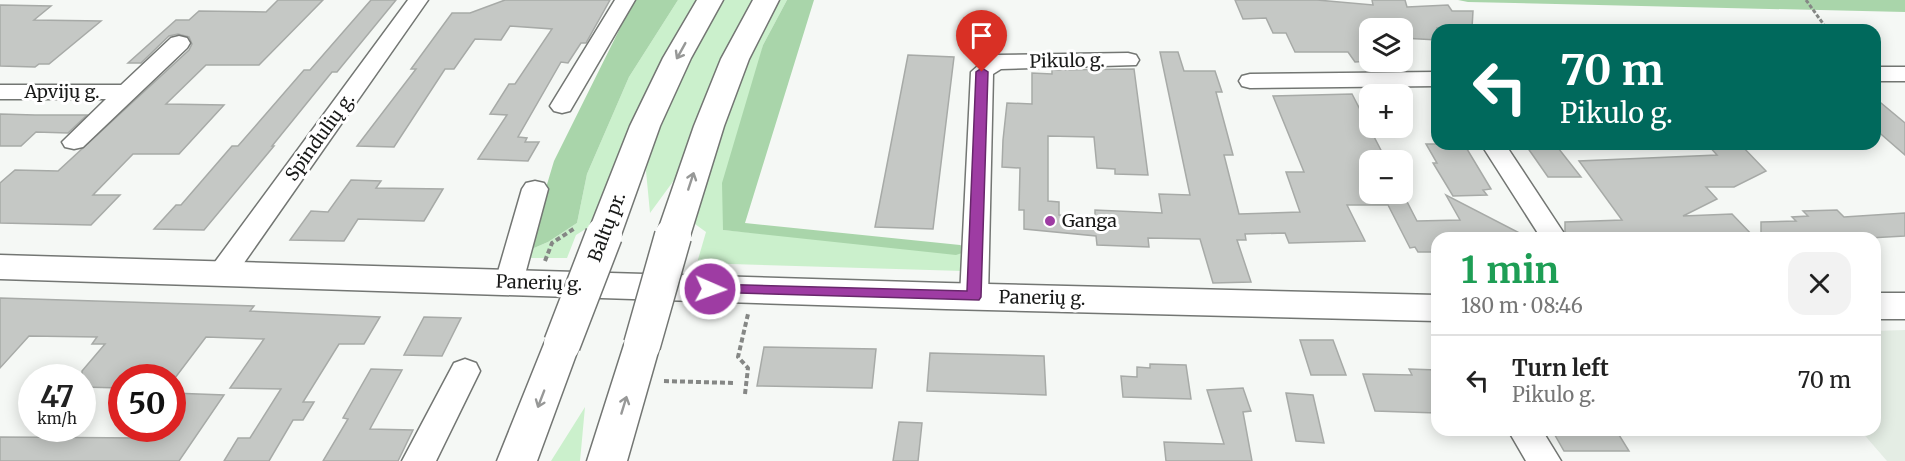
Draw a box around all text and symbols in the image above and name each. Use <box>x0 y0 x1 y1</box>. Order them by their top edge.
pin <box>956 10 1007 72</box>
map controls <box>1359 18 1413 204</box>
button: layers <box>1359 18 1413 72</box>
icon: arrive <box>965 19 998 52</box>
one-way arrow <box>675 42 687 59</box>
text: 70 m <box>1560 44 1664 96</box>
street label: Pikulo g. <box>1029 48 1105 73</box>
icon: left <box>1461 48 1539 126</box>
street label: Apvijų g. <box>23 80 100 103</box>
button: + <box>1359 84 1413 138</box>
street label: Spindulių g. <box>280 88 359 185</box>
text: Pikulo g. <box>1560 96 1673 130</box>
button: − <box>1359 150 1413 204</box>
one-way arrow <box>687 172 698 191</box>
street label: Baltų pr. <box>583 189 630 265</box>
place label: Ganga <box>1062 209 1117 232</box>
marker: Ganga <box>1043 214 1057 228</box>
text: 1 min <box>1461 248 1559 293</box>
button: close <box>1788 252 1851 315</box>
position arrow <box>678 257 742 321</box>
street label: Panerių g. <box>495 269 583 296</box>
street label: Panerių g. <box>998 285 1086 310</box>
text: 180 m · 08:46 <box>1461 293 1583 318</box>
text: Turn left <box>1512 354 1609 382</box>
speed limit sign: 50 <box>108 364 186 442</box>
icon: left <box>1461 364 1494 397</box>
text: 70 m <box>1798 366 1851 394</box>
text: 47 <box>40 377 74 415</box>
text: Pikulo g. <box>1512 382 1596 407</box>
one-way arrow <box>535 389 546 407</box>
one-way arrow <box>619 396 630 415</box>
text: km/h <box>37 409 77 428</box>

